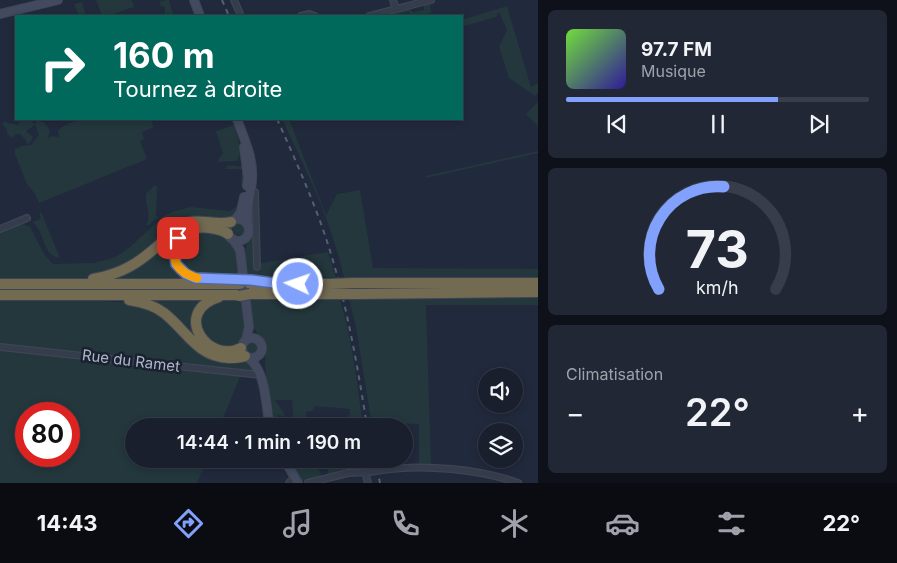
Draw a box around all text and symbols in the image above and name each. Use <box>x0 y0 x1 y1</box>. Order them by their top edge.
text: 160 m <box>113 34 215 76</box>
icon: right <box>30 35 95 100</box>
text: 97.7 FM <box>641 38 712 61</box>
text: Musique <box>641 61 706 81</box>
text: Tournez à droite <box>113 76 282 102</box>
icon: previous <box>603 110 631 138</box>
icon: pause <box>704 110 732 138</box>
icon: next <box>805 110 833 138</box>
pin <box>157 217 199 259</box>
text: 73 <box>686 218 749 281</box>
icon: arrive <box>164 224 192 252</box>
position arrow <box>271 257 323 309</box>
text: km/h <box>696 277 739 298</box>
street label: Rue du Ramet <box>81 345 181 376</box>
text: Climatisation <box>566 364 663 384</box>
map controls <box>478 368 523 468</box>
button: sound <box>478 368 523 413</box>
text: 22° <box>685 389 750 435</box>
text: − <box>566 396 585 430</box>
text: + <box>850 396 869 430</box>
speed limit sign: 80 <box>15 402 80 467</box>
button: layers <box>478 423 523 468</box>
text: 14:44 · 1 min · 190 m <box>177 431 361 454</box>
icon: directions <box>171 506 206 541</box>
icon: music <box>280 506 315 541</box>
icon: phone <box>388 506 423 541</box>
icon: climate <box>497 506 532 541</box>
icon: car <box>605 506 640 541</box>
icon: filters <box>714 506 749 541</box>
text: 14:43 <box>37 510 98 536</box>
text: 22° <box>822 510 860 536</box>

